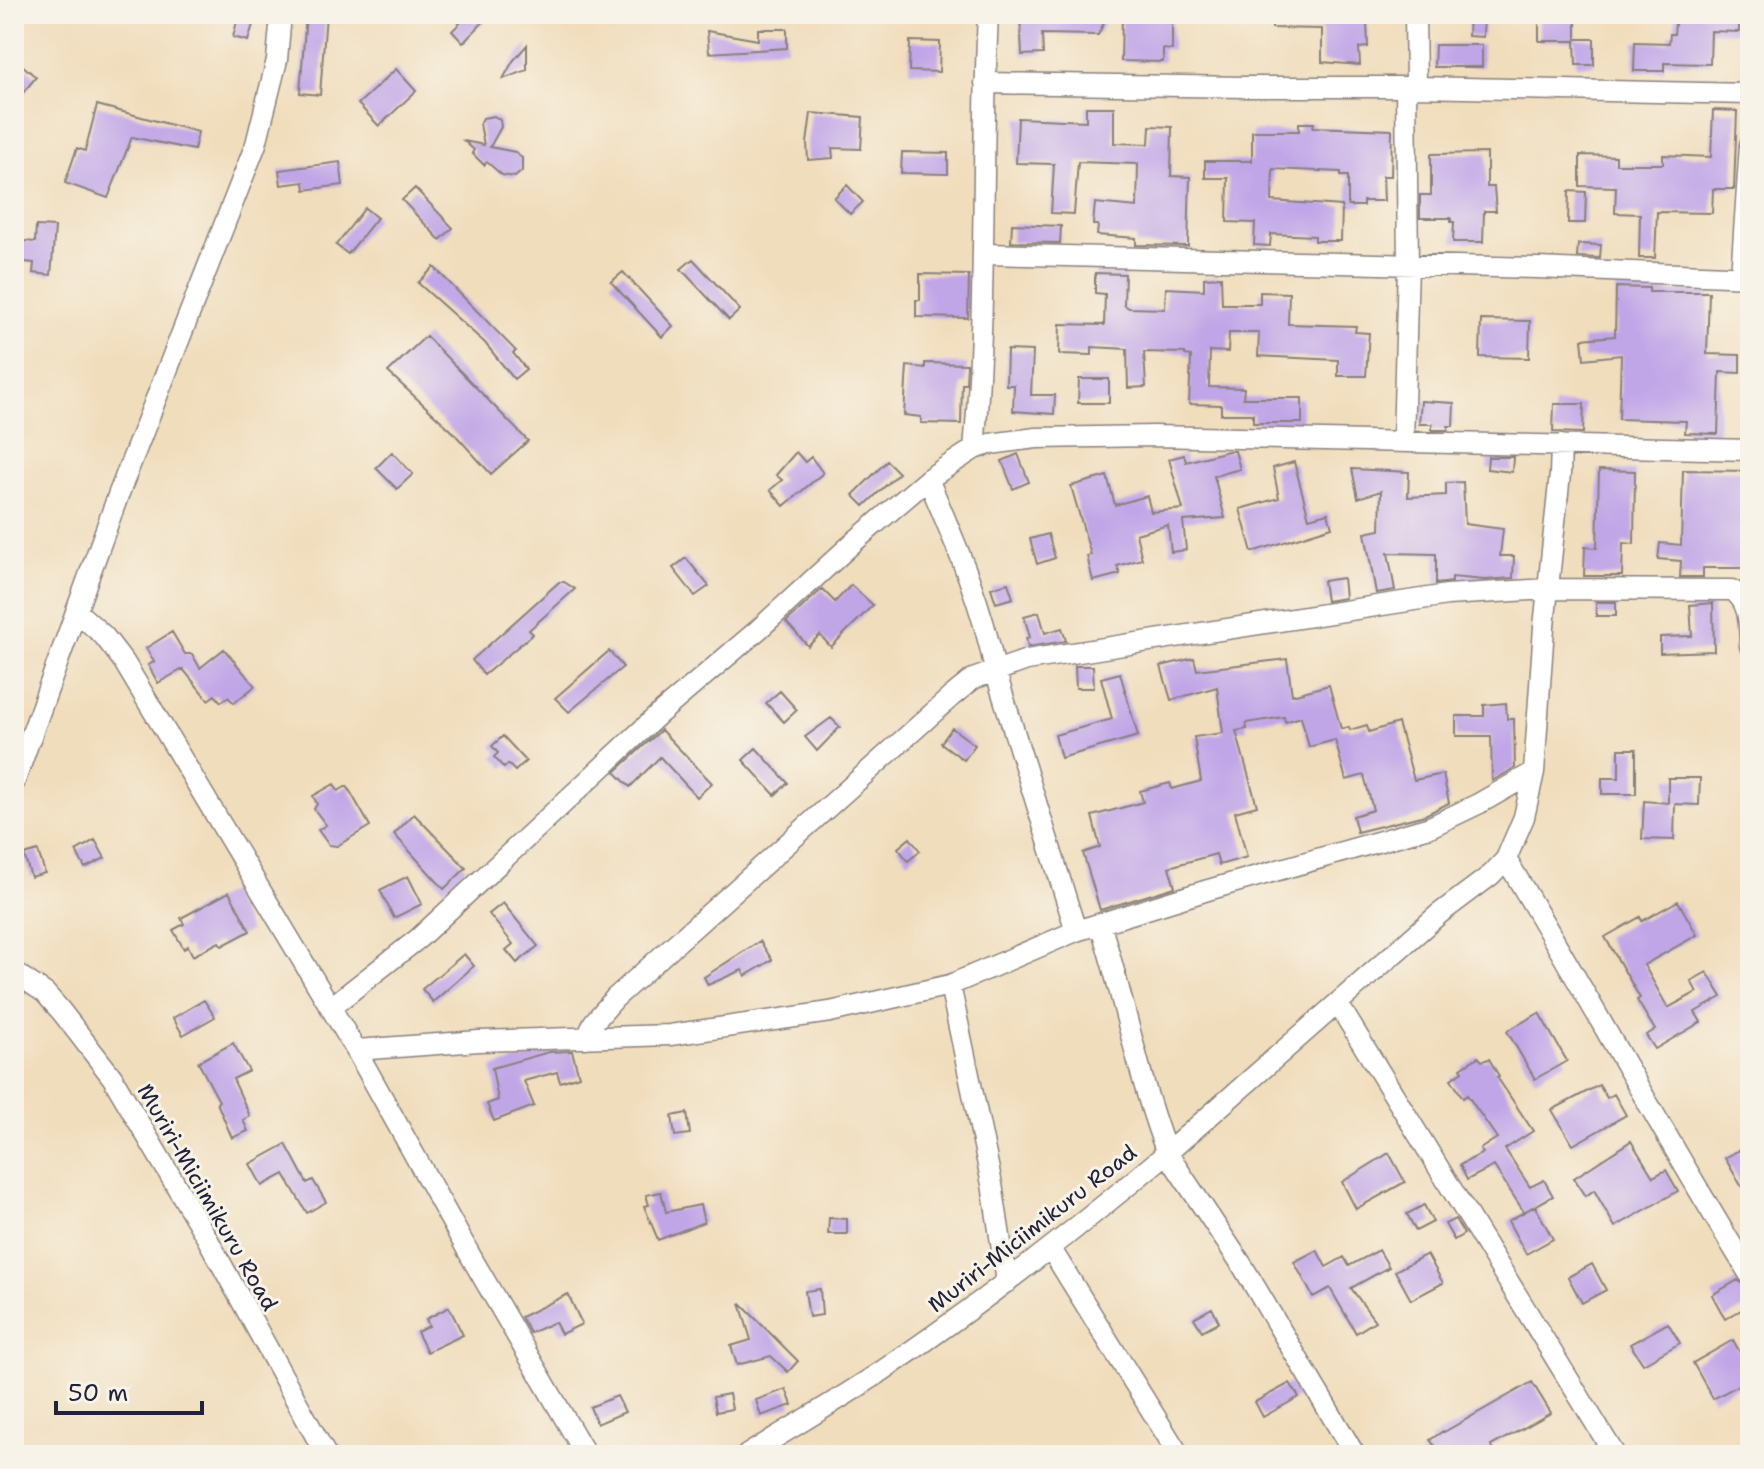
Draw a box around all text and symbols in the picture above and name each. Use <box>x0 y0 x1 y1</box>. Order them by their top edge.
street label: Muriri-Miciimikuru Road <box>131 1079 285 1316</box>
street label: Muriri-Miciimikuru Road <box>922 1138 1143 1319</box>
scale bar <box>56 1365 202 1415</box>
text: 50 m <box>68 1377 128 1409</box>

